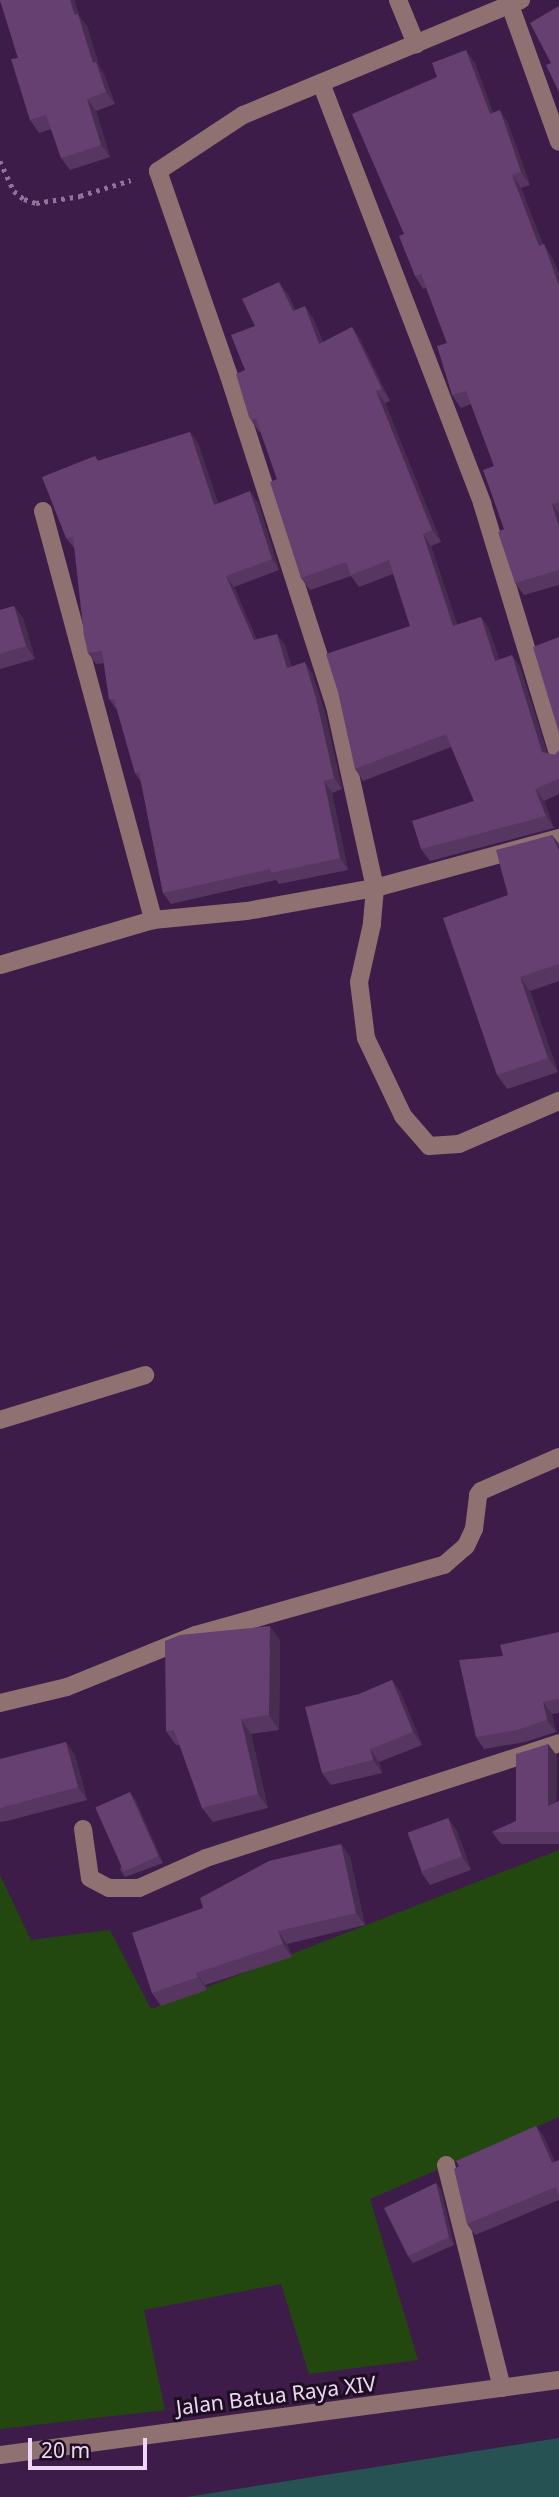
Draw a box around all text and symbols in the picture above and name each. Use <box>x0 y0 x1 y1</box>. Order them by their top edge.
street label: Jalan Batua Raya XIV <box>175 2370 377 2420</box>
scale bar <box>32 2424 150 2468</box>
text: 20 m <box>41 2436 90 2464</box>

